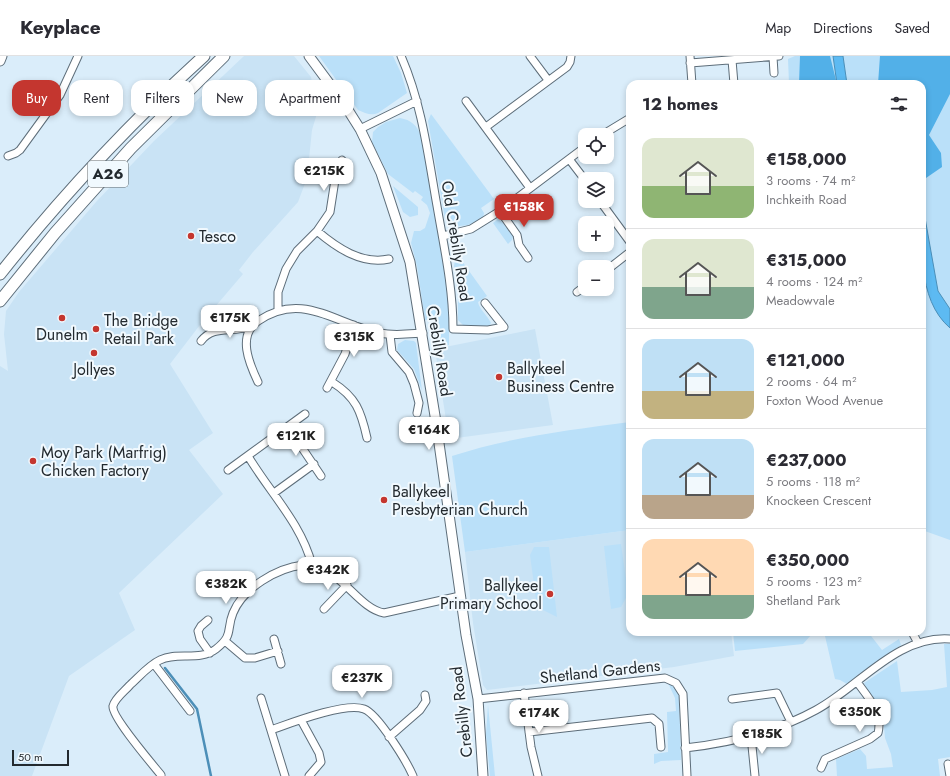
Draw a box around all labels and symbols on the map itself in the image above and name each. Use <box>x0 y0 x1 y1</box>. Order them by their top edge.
pin: €215K <box>296 158 352 192</box>
road number: A26 <box>88 161 128 187</box>
street label: Old Crebilly Road <box>436 179 477 303</box>
pin: €158K <box>496 194 552 228</box>
place label: Tesco <box>199 225 236 248</box>
marker: Tesco <box>186 231 196 241</box>
street label: Crebilly Road <box>421 304 458 398</box>
pin: €175K <box>202 305 258 339</box>
place label: The Bridge Retail Park <box>104 309 178 350</box>
marker: Dunelm <box>57 313 67 323</box>
place label: Dunelm <box>36 323 88 346</box>
marker: The Bridge Retail Park <box>91 324 101 334</box>
pin: €315K <box>326 324 382 358</box>
marker: Jollyes <box>89 348 99 358</box>
place label: Ballykeel Business Centre <box>507 357 614 398</box>
place label: Jollyes <box>71 358 115 381</box>
marker: Ballykeel Business Centre <box>494 372 504 382</box>
pin: €164K <box>401 417 457 451</box>
pin: €121K <box>268 423 324 457</box>
place label: Moy Park (Marfrig) Chicken Factory <box>41 441 167 482</box>
marker: Moy Park (Marfrig) Chicken Factory <box>28 456 38 466</box>
place label: Ballykeel Presbyterian Church <box>392 480 528 521</box>
marker: Ballykeel Presbyterian Church <box>379 495 389 505</box>
pin: €342K <box>300 557 356 591</box>
pin: €382K <box>198 571 254 605</box>
place label: Ballykeel Primary School <box>440 574 542 615</box>
marker: Ballykeel Primary School <box>545 589 555 599</box>
street label: Shetland Gardens <box>539 654 661 689</box>
pin: €237K <box>334 665 390 699</box>
street label: Crebilly Road <box>445 665 478 759</box>
pin: €350K <box>832 699 888 733</box>
pin: €174K <box>511 700 567 734</box>
pin: €185K <box>734 721 790 755</box>
scale bar <box>12 748 69 767</box>

